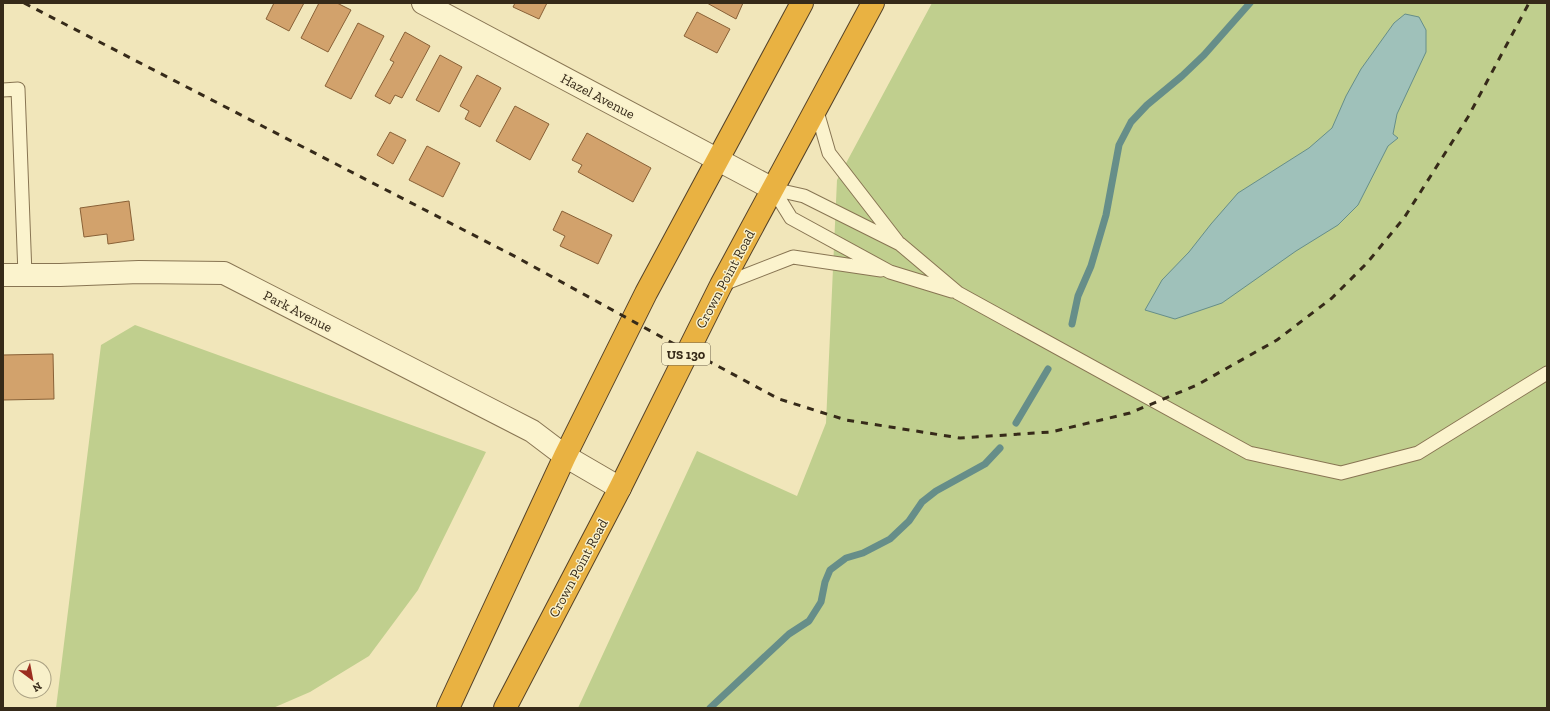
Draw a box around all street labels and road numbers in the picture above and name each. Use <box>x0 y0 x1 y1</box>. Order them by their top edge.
street label: Hazel Avenue <box>558 70 638 123</box>
street label: Crown Point Road <box>692 227 759 331</box>
street label: Park Avenue <box>261 287 335 336</box>
road number: US 130 <box>662 343 710 365</box>
street label: Crown Point Road <box>545 516 612 620</box>

